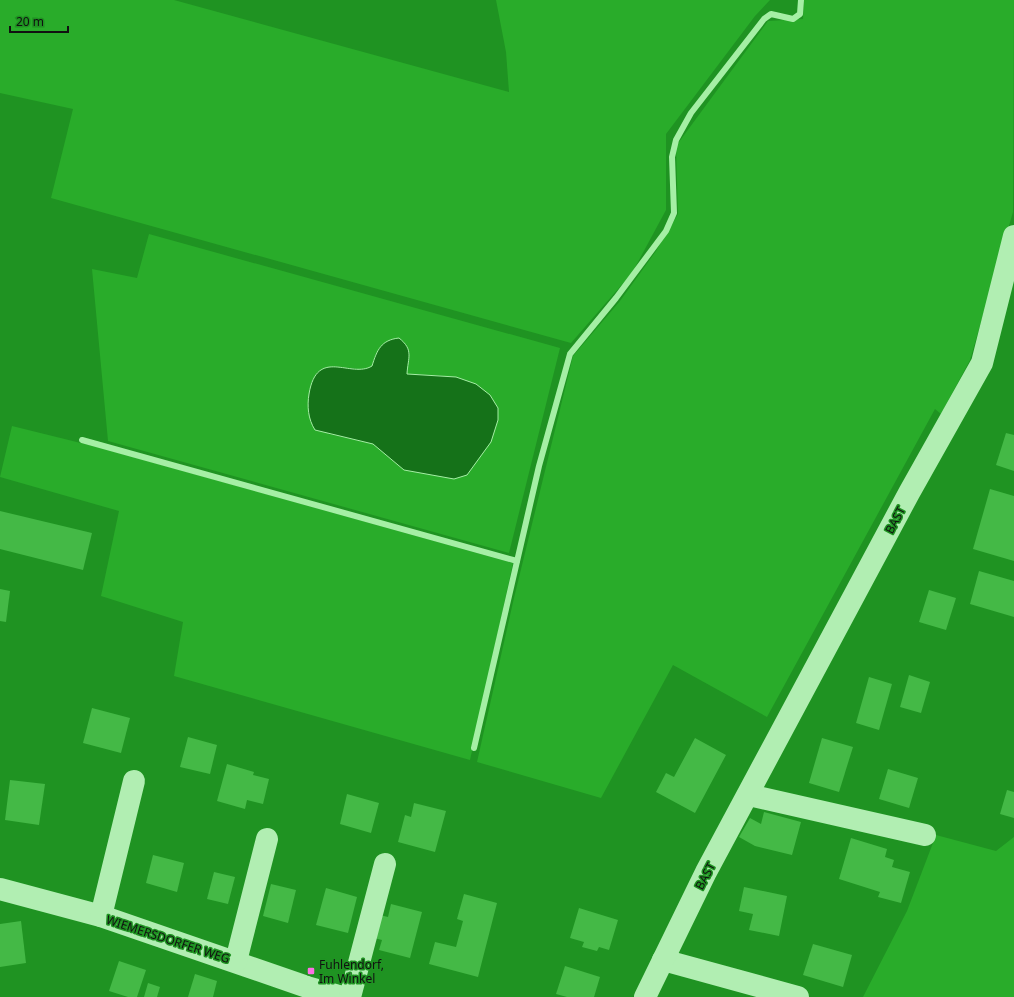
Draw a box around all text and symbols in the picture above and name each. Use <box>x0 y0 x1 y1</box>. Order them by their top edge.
scale bar <box>10 8 68 34</box>
text: 20 m <box>16 13 44 30</box>
street label: BAST <box>881 503 909 537</box>
street label: BAST <box>691 859 719 893</box>
street label: WIEMERSDORFER WEG <box>104 911 232 967</box>
place label: Fuhlendorf, Im Winkel <box>319 956 384 987</box>
marker: Fuhlendorf, Im Winkel <box>306 966 316 976</box>

